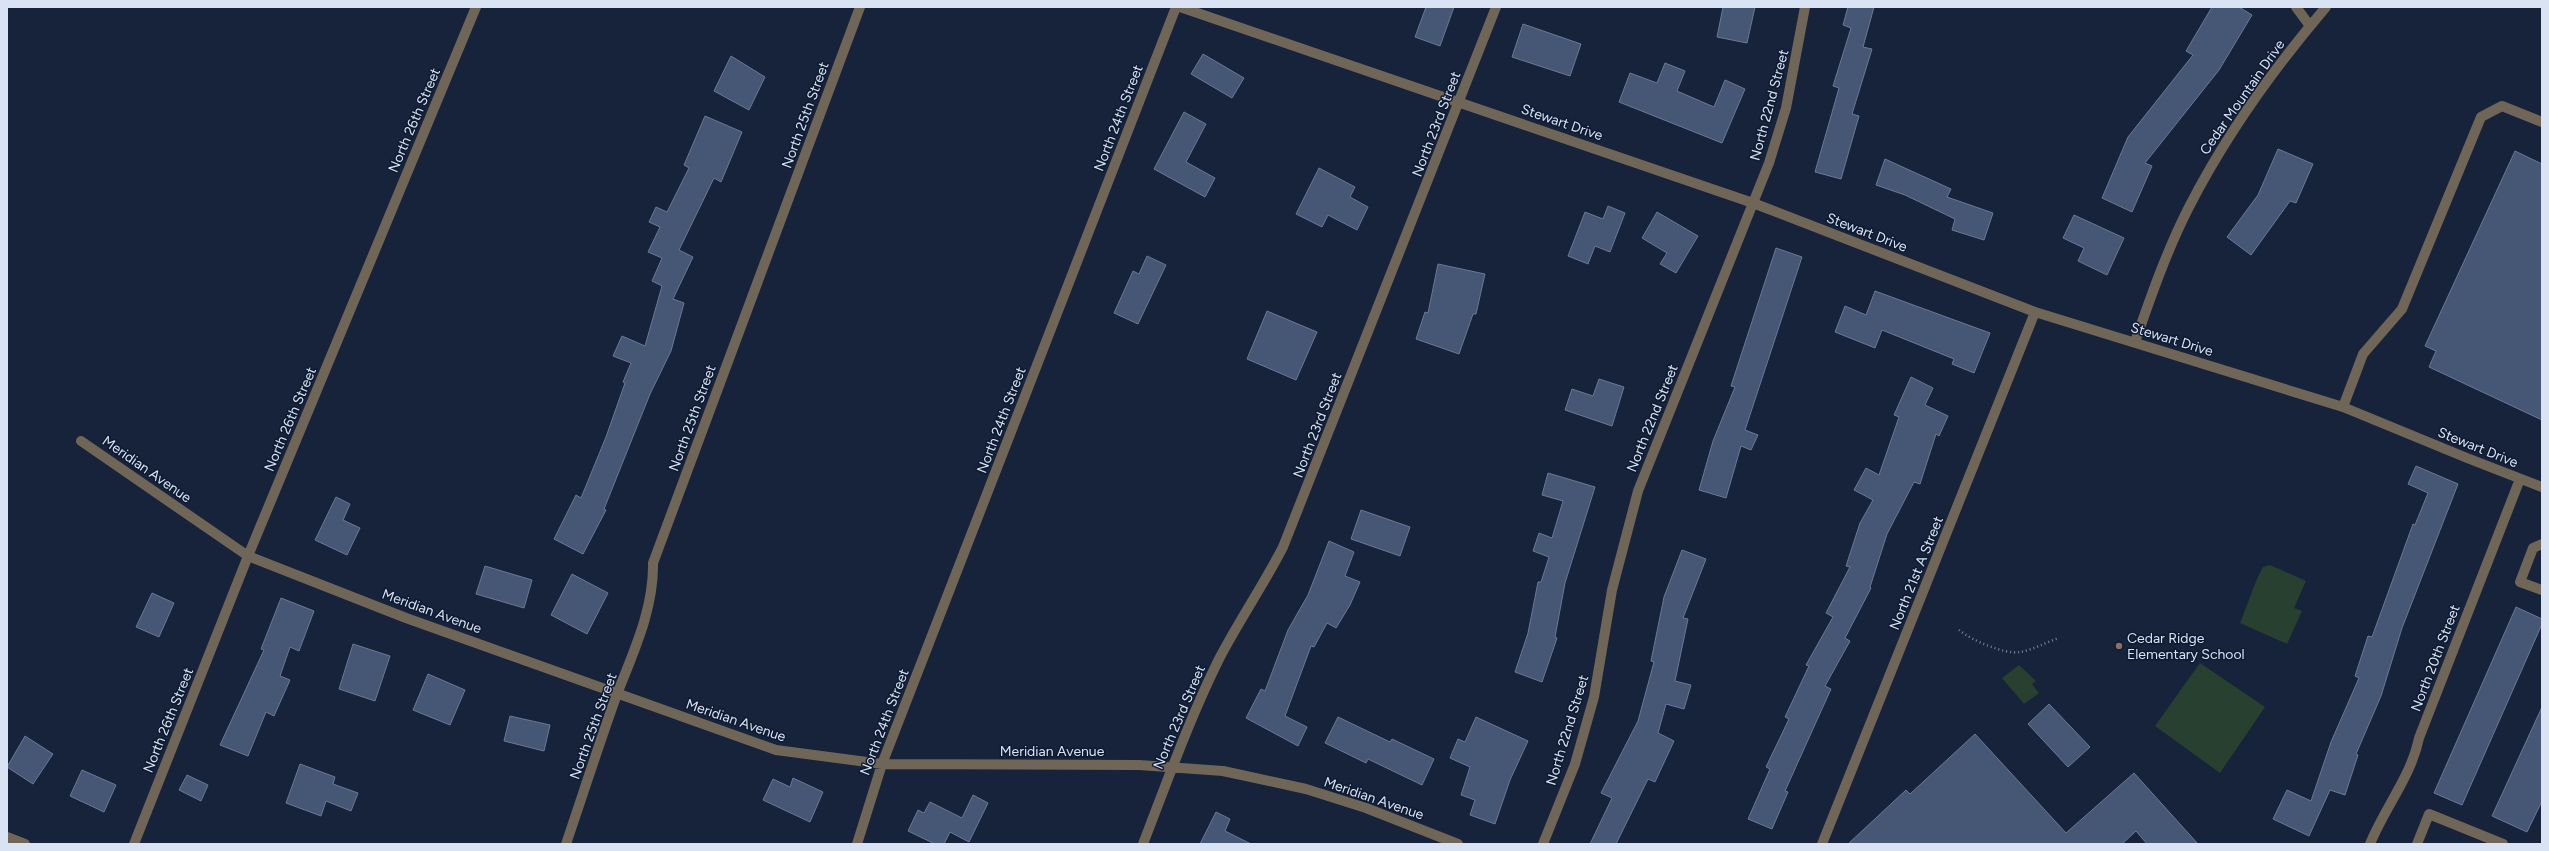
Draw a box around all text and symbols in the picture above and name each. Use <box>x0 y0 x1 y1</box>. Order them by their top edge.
street label: Cedar Mountain Drive <box>2196 36 2289 158</box>
street label: North 22nd Street <box>1746 48 1793 163</box>
street label: North 25th Street <box>778 60 833 171</box>
street label: North 24th Street <box>1090 63 1147 174</box>
street label: North 26th Street <box>385 65 444 175</box>
street label: North 23rd Street <box>1409 69 1464 179</box>
street label: Stewart Drive <box>1519 101 1605 144</box>
street label: Stewart Drive <box>1824 209 1910 256</box>
street label: Stewart Drive <box>2129 319 2215 360</box>
street label: North 22nd Street <box>1623 362 1682 474</box>
street label: North 25th Street <box>665 363 720 474</box>
street label: North 26th Street <box>261 364 320 474</box>
street label: North 24th Street <box>973 365 1030 476</box>
street label: North 23rd Street <box>1290 370 1345 480</box>
street label: Stewart Drive <box>2435 424 2521 471</box>
street label: Meridian Avenue <box>99 432 195 507</box>
street label: North 21st A Street <box>1886 514 1947 633</box>
street label: Meridian Avenue <box>380 586 484 637</box>
street label: North 20th Street <box>2407 602 2464 714</box>
place label: Cedar Ridge Elementary School <box>2127 630 2245 663</box>
marker: Cedar Ridge Elementary School <box>2114 641 2124 651</box>
street label: North 23rd Street <box>1150 663 1209 772</box>
street label: North 26th Street <box>140 665 197 775</box>
street label: North 24th Street <box>856 667 913 778</box>
street label: North 25th Street <box>566 671 621 782</box>
street label: North 22nd Street <box>1543 673 1592 787</box>
street label: Meridian Avenue <box>684 695 788 746</box>
street label: Meridian Avenue <box>1000 743 1105 760</box>
street label: Meridian Avenue <box>1322 773 1426 824</box>

